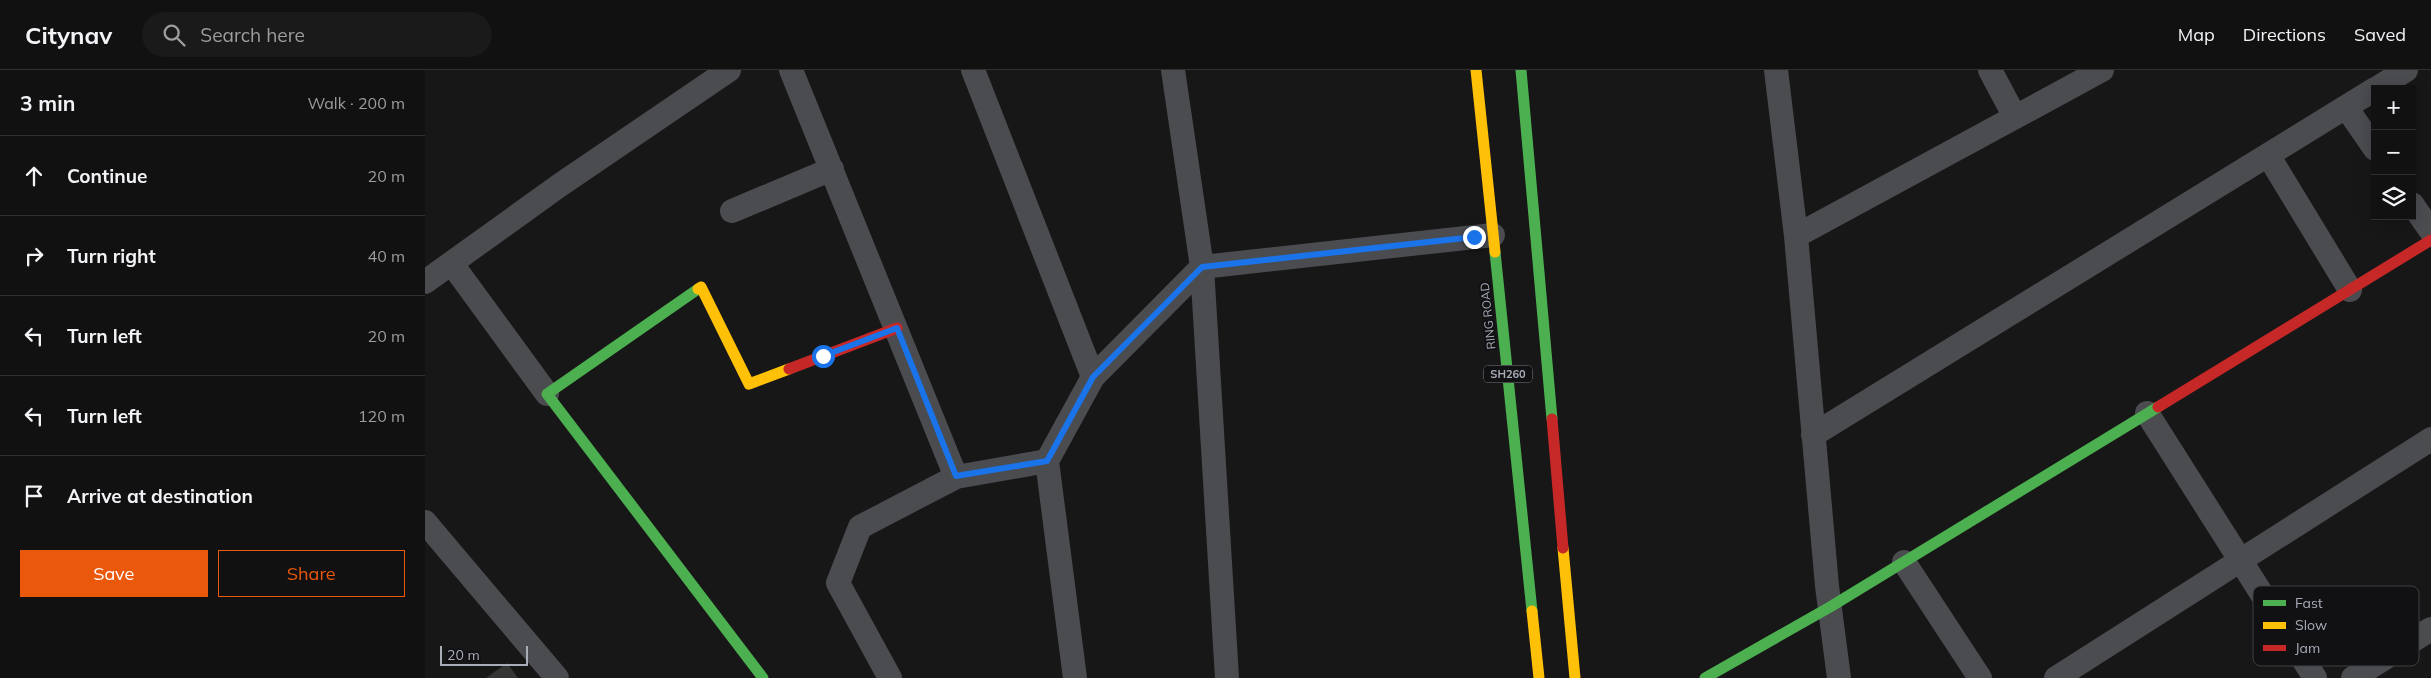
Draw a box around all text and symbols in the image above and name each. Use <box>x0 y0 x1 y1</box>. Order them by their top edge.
search box <box>142 12 492 57</box>
text: Citynav <box>25 20 112 50</box>
icon: search <box>160 21 188 49</box>
text: Search here <box>200 23 305 47</box>
text: Map <box>2178 23 2215 46</box>
text: Directions <box>2243 23 2326 46</box>
text: Saved <box>2354 23 2406 46</box>
map controls <box>2371 85 2416 220</box>
button: + <box>2371 85 2416 130</box>
text: 3 min <box>20 90 75 116</box>
text: Walk · 200 m <box>307 93 405 113</box>
button: − <box>2371 130 2416 175</box>
icon: ahead <box>20 162 48 190</box>
text: Continue <box>67 164 147 188</box>
text: 20 m <box>368 166 405 186</box>
button: layers <box>2371 175 2416 220</box>
route end <box>1463 226 1486 249</box>
icon: right <box>20 242 48 270</box>
text: Turn right <box>67 244 156 268</box>
text: 40 m <box>368 246 405 266</box>
street label: RING ROAD <box>1477 282 1498 350</box>
icon: left <box>20 322 48 350</box>
text: Turn left <box>67 324 142 348</box>
text: 20 m <box>368 326 405 346</box>
route start <box>812 345 835 368</box>
road number: SH260 <box>1484 366 1532 382</box>
icon: left <box>20 402 48 430</box>
text: Turn left <box>67 404 142 428</box>
text: 120 m <box>358 406 405 426</box>
icon: arrive <box>20 482 48 510</box>
text: Arrive at destination <box>67 484 253 508</box>
button: Save <box>20 550 208 597</box>
button: Share <box>218 550 405 597</box>
legend <box>2253 586 2419 666</box>
text: Fast <box>2295 594 2323 612</box>
text: Slow <box>2295 616 2327 634</box>
text: Jam <box>2295 639 2320 657</box>
scale bar <box>440 643 527 666</box>
text: 20 m <box>447 646 480 664</box>

